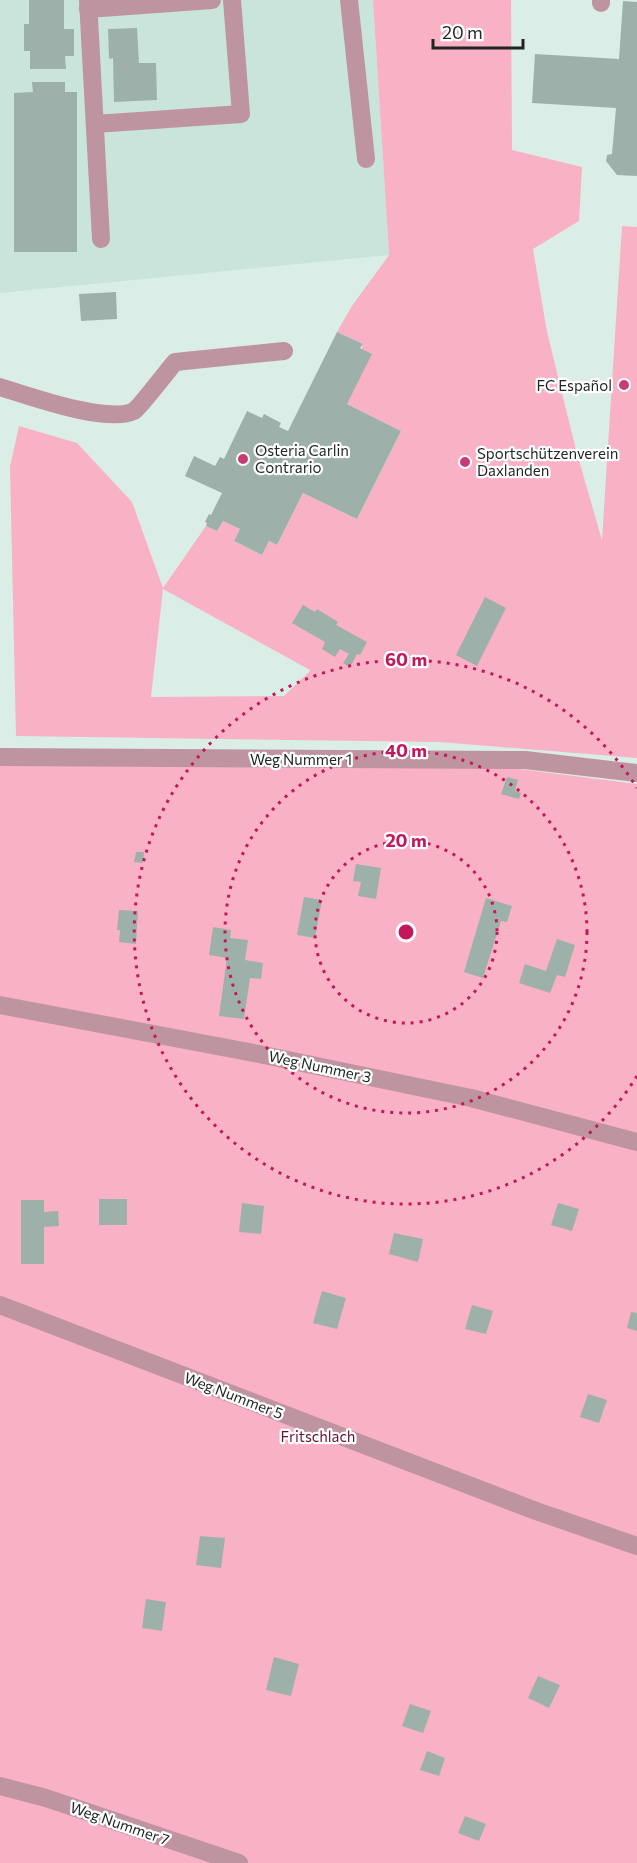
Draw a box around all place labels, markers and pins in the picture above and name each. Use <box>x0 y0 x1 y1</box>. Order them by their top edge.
place label: FC Español <box>536 376 612 394</box>
marker: FC Español <box>617 378 631 392</box>
place label: Osteria Carlin Contrario <box>255 441 349 476</box>
place label: Sportschützenverein Daxlanden <box>477 444 618 479</box>
marker: Osteria Carlin Contrario <box>236 452 250 466</box>
marker: Sportschützenverein Daxlanden <box>458 455 472 469</box>
centre of rings <box>396 922 416 942</box>

